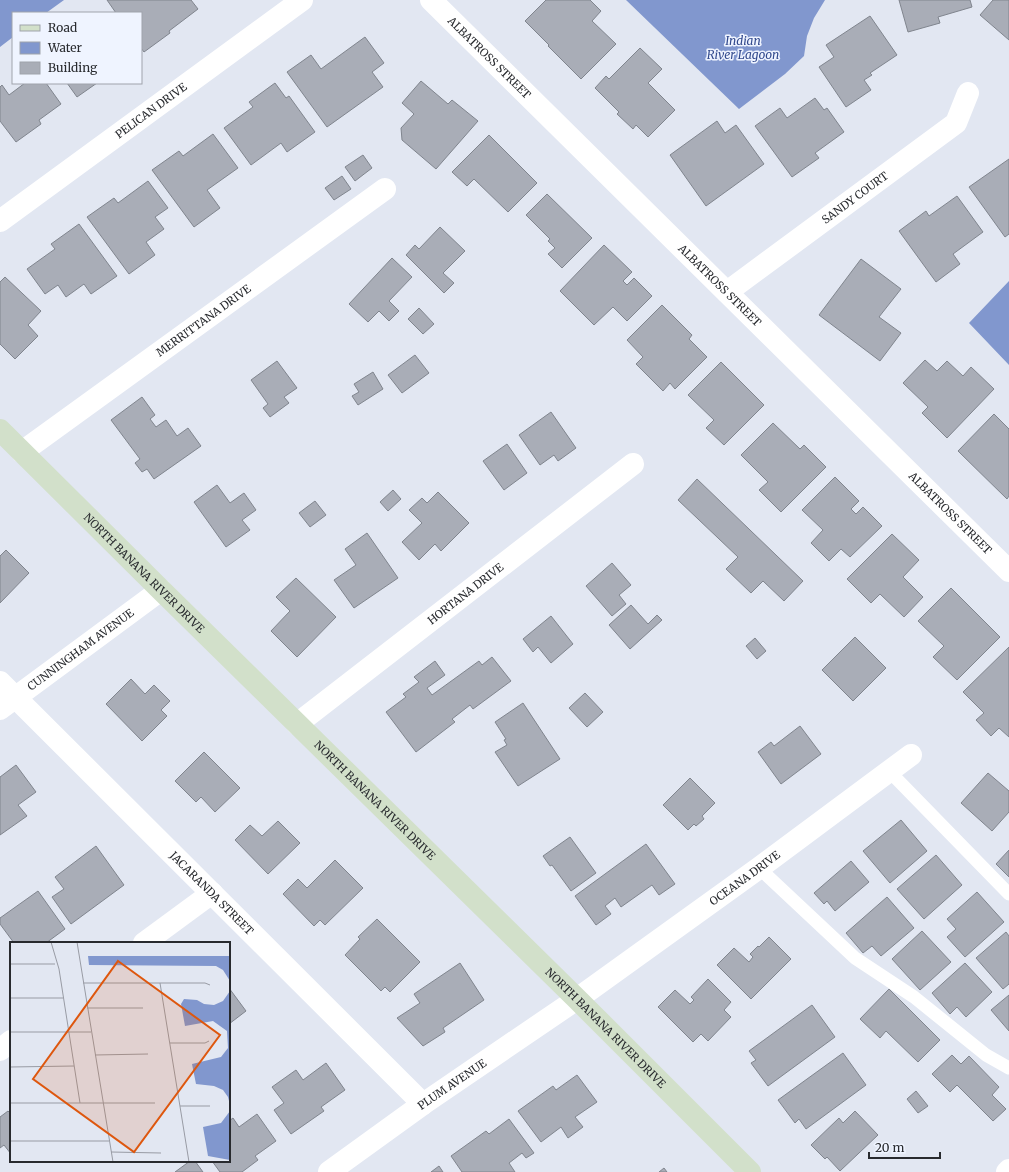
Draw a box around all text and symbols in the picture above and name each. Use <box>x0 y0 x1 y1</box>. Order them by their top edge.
legend <box>12 12 142 84</box>
street label: ALBATROSS STREET <box>444 13 534 102</box>
text: Road <box>48 20 77 35</box>
water label: Indian River Lagoon <box>707 33 779 62</box>
text: Water <box>47 40 83 55</box>
text: Building <box>48 60 98 75</box>
street label: PELICAN DRIVE <box>112 80 189 141</box>
street label: SANDY COURT <box>819 168 891 227</box>
street label: ALBATROSS STREET <box>675 241 764 330</box>
street label: MERRITTANA DRIVE <box>153 282 253 360</box>
street label: ALBATROSS STREET <box>905 468 995 557</box>
street label: NORTH BANANA RIVER DRIVE <box>81 510 207 636</box>
street label: HORTANA DRIVE <box>425 560 506 627</box>
street label: CUNNINGHAM AVENUE <box>24 606 136 693</box>
street label: NORTH BANANA RIVER DRIVE <box>311 738 438 863</box>
street label: JACARANDA STREET <box>166 848 257 938</box>
street label: OCEANA DRIVE <box>707 848 783 909</box>
inset map <box>10 942 230 1162</box>
street label: NORTH BANANA RIVER DRIVE <box>543 965 669 1091</box>
street label: PLUM AVENUE <box>415 1056 489 1113</box>
scale bar <box>869 1134 940 1160</box>
text: 20 m <box>875 1140 904 1155</box>

